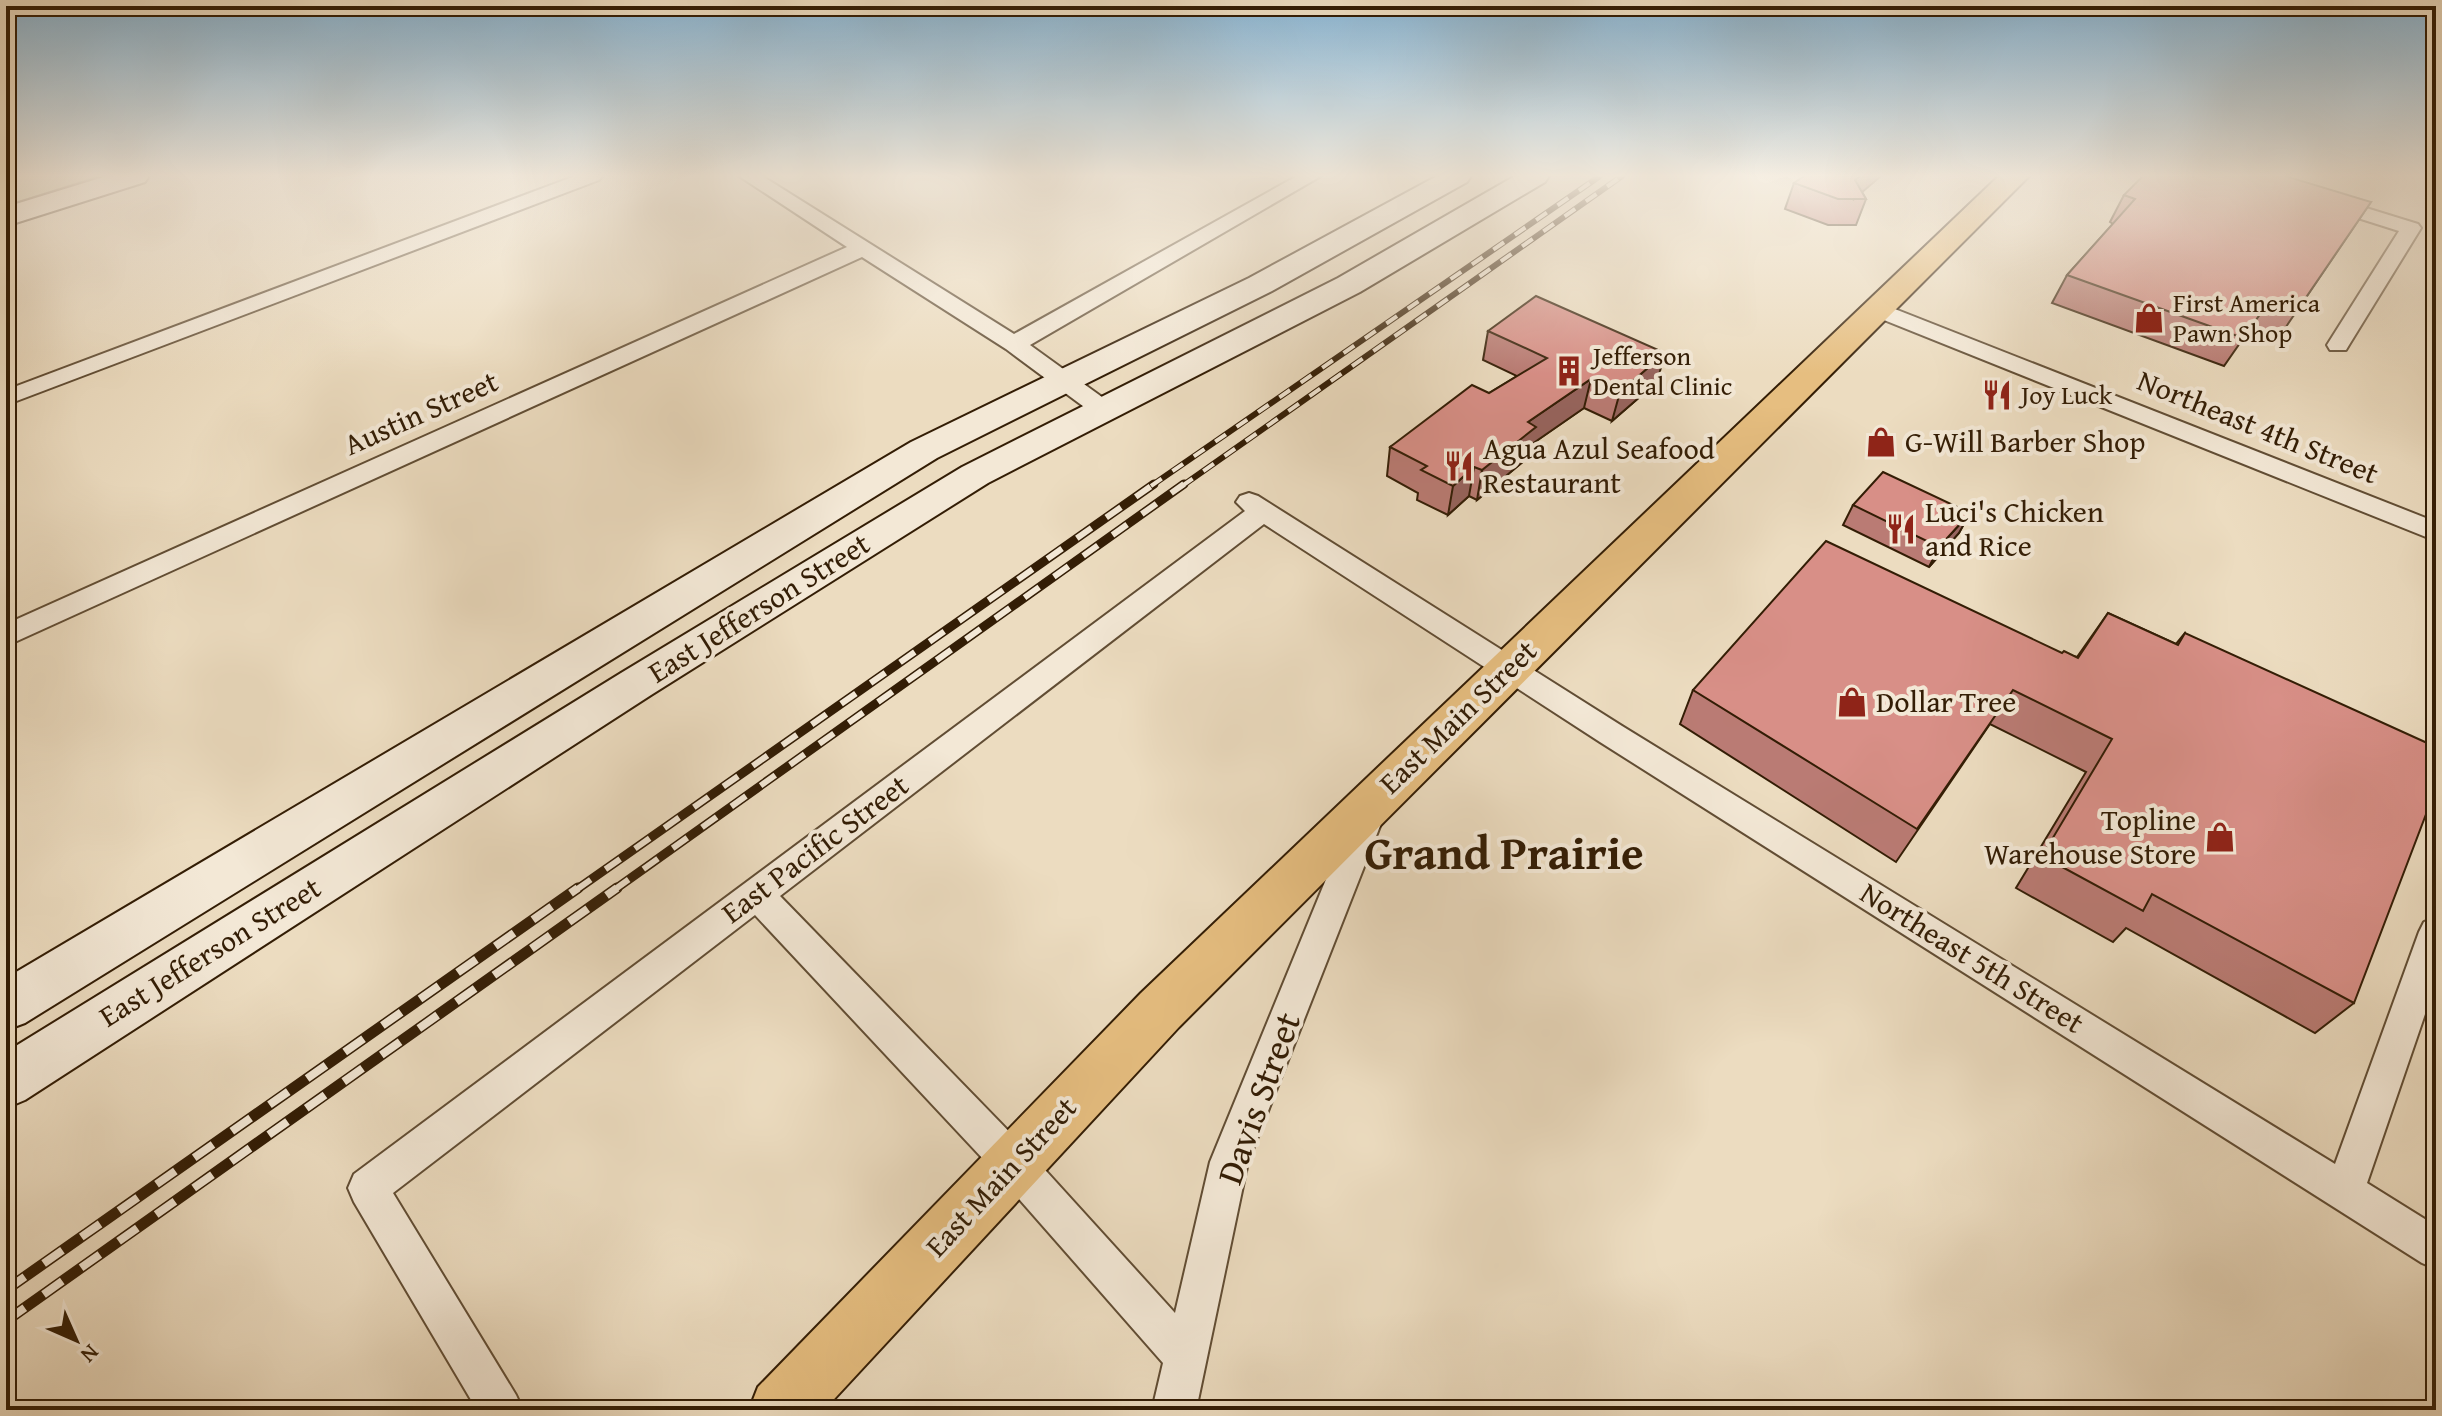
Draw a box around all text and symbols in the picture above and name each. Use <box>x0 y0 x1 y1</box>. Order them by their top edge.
place label: First America Pawn Shop <box>2173 283 2321 352</box>
shop icon: First America Pawn Shop <box>2132 301 2166 335</box>
place label: Jefferson Dental Clinic <box>1590 336 1732 405</box>
building icon: Jefferson Dental Clinic <box>1552 354 1586 388</box>
street label: Austin Street <box>336 358 505 466</box>
street label: Northeast 4th Street <box>2131 358 2386 495</box>
place label: Joy Luck <box>2018 375 2113 414</box>
restaurant icon: Joy Luck <box>1980 378 2014 412</box>
place label: G-Will Barber Shop <box>1905 419 2145 463</box>
shop icon: G-Will Barber Shop <box>1864 425 1898 459</box>
place label: Agua Azul Seafood Restaurant <box>1483 426 1715 504</box>
restaurant icon: Agua Azul Seafood Restaurant <box>1442 449 1476 483</box>
place label: Luci's Chicken and Rice <box>1925 489 2104 567</box>
restaurant icon: Luci's Chicken and Rice <box>1884 512 1918 546</box>
street label: East Jefferson Street <box>639 521 878 693</box>
street label: East Main Street <box>1368 629 1547 803</box>
place label: Dollar Tree <box>1876 679 2016 723</box>
shop icon: Dollar Tree <box>1835 685 1869 719</box>
street label: East Pacific Street <box>712 763 918 933</box>
place label: Topline Warehouse Store <box>1984 797 2196 875</box>
district label: Grand Prairie <box>1364 818 1644 886</box>
shop icon: Topline Warehouse Store <box>2203 820 2237 854</box>
street label: East Jefferson Street <box>90 865 329 1037</box>
street label: Northeast 5th Street <box>1852 871 2093 1044</box>
street label: Davis Street <box>1202 1004 1313 1191</box>
street label: East Main Street <box>914 1086 1087 1266</box>
north arrow <box>36 1300 116 1380</box>
text: N <box>73 1338 107 1371</box>

